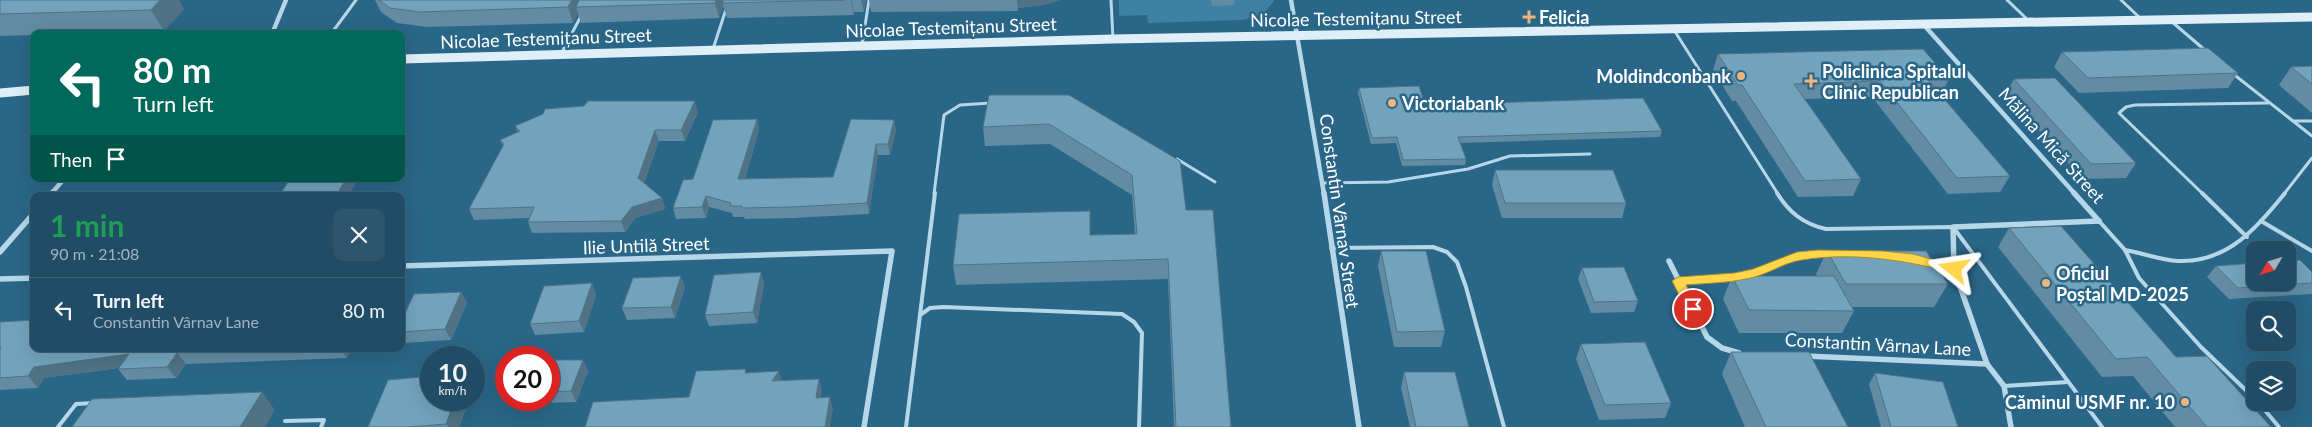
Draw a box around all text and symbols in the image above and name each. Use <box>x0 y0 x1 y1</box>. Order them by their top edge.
street label: Nicolae Testemițanu Street <box>1250 5 1462 31</box>
place label: Felicia <box>1539 6 1589 28</box>
marker: Felicia <box>1523 11 1535 23</box>
street label: Nicolae Testemițanu Street <box>845 12 1058 42</box>
street label: Nicolae Testemițanu Street <box>440 23 653 53</box>
text: 80 m <box>133 48 211 90</box>
icon: left <box>50 50 115 115</box>
place label: Policlinica Spitalul Clinic Republican <box>1822 60 1966 103</box>
place label: Moldindconbank <box>1596 65 1731 87</box>
marker: Moldindconbank <box>1735 70 1747 82</box>
marker: Policlinica Spitalul Clinic Republican <box>1804 74 1818 88</box>
street label: Mălina Mică Street <box>1994 83 2110 208</box>
text: Turn left <box>133 90 214 117</box>
place label: Victoriabank <box>1401 92 1505 114</box>
marker: Victoriabank <box>1386 97 1398 109</box>
street label: Constantin Vârnav Street <box>1315 112 1365 310</box>
icon: arrive <box>102 145 130 173</box>
text: Then <box>50 148 92 171</box>
text: 1 min <box>50 207 124 243</box>
button: close <box>333 209 385 261</box>
street label: Ilie Untilă Street <box>582 232 710 258</box>
north arrow <box>2246 241 2296 291</box>
map controls <box>2246 241 2296 411</box>
position arrow <box>1927 242 1979 294</box>
text: 90 m · 21:08 <box>50 244 139 263</box>
place label: Oficiul Poștal MD-2025 <box>2056 262 2189 305</box>
marker: Oficiul Poștal MD-2025 <box>2040 277 2052 289</box>
pin <box>1672 288 1714 330</box>
text: Turn left <box>93 289 164 312</box>
icon: arrive <box>1679 295 1707 323</box>
icon: left <box>50 296 78 324</box>
text: 80 m <box>342 299 385 322</box>
button: search <box>2246 301 2296 351</box>
text: Constantin Vârnav Lane <box>93 312 259 331</box>
street label: Constantin Vârnav Lane <box>1784 328 1972 360</box>
speed limit sign: 20 <box>495 346 560 411</box>
text: 10 <box>438 357 467 387</box>
button: layers <box>2246 361 2296 411</box>
text: km/h <box>438 383 467 398</box>
place label: Căminul USMF nr. 10 <box>2005 391 2175 413</box>
marker: Căminul USMF nr. 10 <box>2179 396 2191 408</box>

